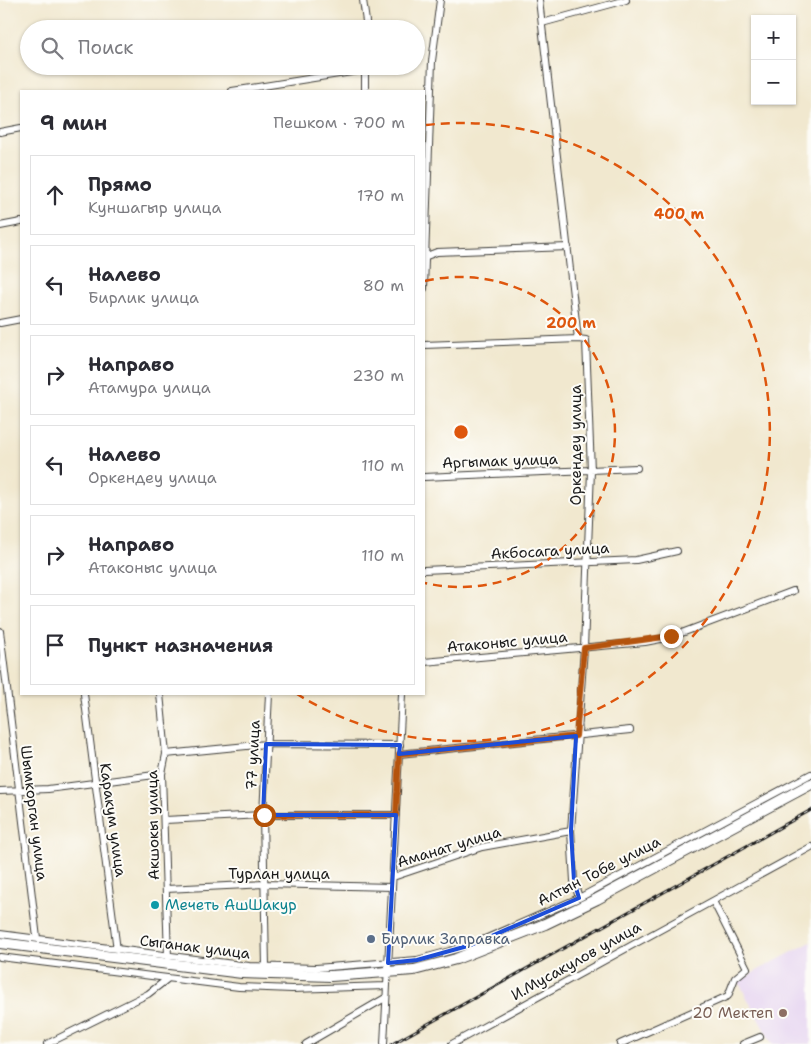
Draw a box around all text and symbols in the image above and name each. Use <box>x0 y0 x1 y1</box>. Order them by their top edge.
map controls <box>751 15 796 105</box>
button: + <box>751 15 796 60</box>
search box <box>20 20 425 75</box>
icon: search <box>38 34 66 62</box>
text: Поиск <box>78 35 133 60</box>
button: − <box>751 60 796 105</box>
text: 9 мин <box>40 109 107 137</box>
text: Пешком · 700 m <box>273 112 405 133</box>
text: Прямо <box>88 172 152 197</box>
icon: ahead <box>41 181 69 209</box>
text: 170 m <box>357 185 404 206</box>
text: Куншагыр улица <box>88 197 221 218</box>
text: 400 m <box>654 204 704 224</box>
text: Налево <box>88 262 161 287</box>
icon: left <box>41 271 69 299</box>
text: 80 m <box>363 275 404 296</box>
text: Бирлик улица <box>88 287 199 308</box>
text: 200 m <box>546 313 596 333</box>
text: Направо <box>88 352 174 377</box>
icon: right <box>41 361 69 389</box>
text: 230 m <box>352 365 404 386</box>
text: Атамура улица <box>88 377 211 398</box>
street label: Оркендеу улица <box>566 384 586 505</box>
centre of rings <box>452 423 470 441</box>
text: Налево <box>88 442 161 467</box>
street label: Аргымак улица <box>442 449 559 473</box>
icon: left <box>41 451 69 479</box>
text: 110 m <box>361 455 404 476</box>
text: Оркендеу улица <box>88 467 217 488</box>
text: Направо <box>88 532 174 557</box>
street label: Акбосага улица <box>490 538 611 564</box>
icon: right <box>41 541 69 569</box>
text: 110 m <box>361 545 404 566</box>
text: Атаконыс улица <box>88 557 217 578</box>
route end <box>660 625 683 648</box>
street label: Атаконыс улица <box>446 627 569 657</box>
icon: arrive <box>41 631 69 659</box>
text: Пункт назначения <box>88 633 273 658</box>
street label: 77 улица <box>241 719 265 791</box>
street label: Шымкорган улица <box>16 744 52 883</box>
street label: Каракум улица <box>95 762 131 879</box>
street label: Акшокы улица <box>142 769 164 880</box>
route start <box>253 804 276 827</box>
street label: Аманат улица <box>395 822 504 872</box>
street label: Алтын Тобе улица <box>534 831 665 911</box>
street label: Турлан улица <box>228 864 331 884</box>
place label: Мечеть АшШакур <box>165 895 297 915</box>
marker: Мечеть АшШакур <box>149 899 161 911</box>
street label: И.Мусакулов улица <box>508 917 645 1005</box>
place label: Бирлик Заправка <box>381 929 511 949</box>
street label: Сыганак улица <box>139 930 252 964</box>
marker: Бирлик Заправка <box>365 933 377 945</box>
place label: 20 Мектеп <box>692 1003 773 1023</box>
marker: 20 Мектеп <box>777 1007 789 1019</box>

